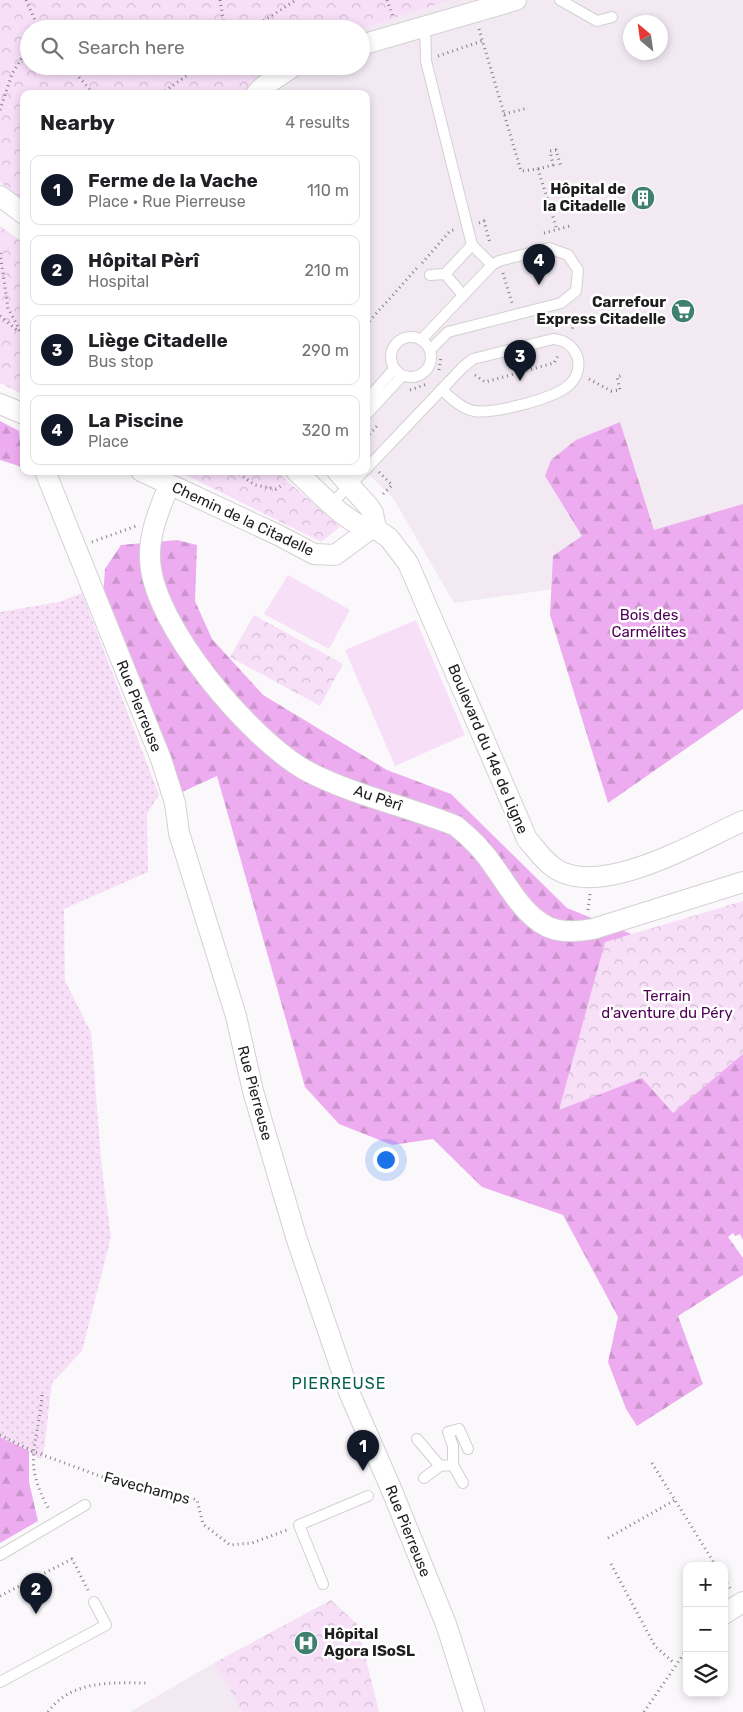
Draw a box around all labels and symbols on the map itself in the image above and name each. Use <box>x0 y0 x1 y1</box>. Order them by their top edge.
north arrow <box>623 15 668 60</box>
place label: Hôpital de la Citadelle <box>543 180 626 215</box>
building icon: Hôpital de la Citadelle <box>630 185 656 211</box>
pin: 4 <box>523 244 555 285</box>
place label: Carrefour Express Citadelle <box>536 293 666 328</box>
supermarket icon: Carrefour Express Citadelle <box>670 298 696 324</box>
pin: 3 <box>504 340 536 381</box>
street label: Chemin de la Citadelle <box>169 478 317 560</box>
park label: Bois des Carmélites <box>612 606 687 641</box>
street label: Rue Pierreuse <box>112 658 166 754</box>
street label: Boulevard du 14e de Ligne <box>444 661 532 837</box>
street label: Au Pèrî <box>351 781 406 815</box>
park label: Terrain d'aventure du Péry <box>601 987 733 1022</box>
street label: Rue Pierreuse <box>234 1044 276 1142</box>
your location <box>373 1147 399 1173</box>
district label: PIERREUSE <box>292 1374 386 1393</box>
pin: 1 <box>347 1430 379 1471</box>
street label: Favechamps <box>102 1468 192 1508</box>
street label: Rue Pierreuse <box>381 1483 435 1579</box>
pin: 2 <box>20 1573 52 1614</box>
place label: Hôpital Agora ISoSL <box>324 1625 415 1660</box>
hospital icon: Hôpital Agora ISoSL <box>293 1630 319 1656</box>

